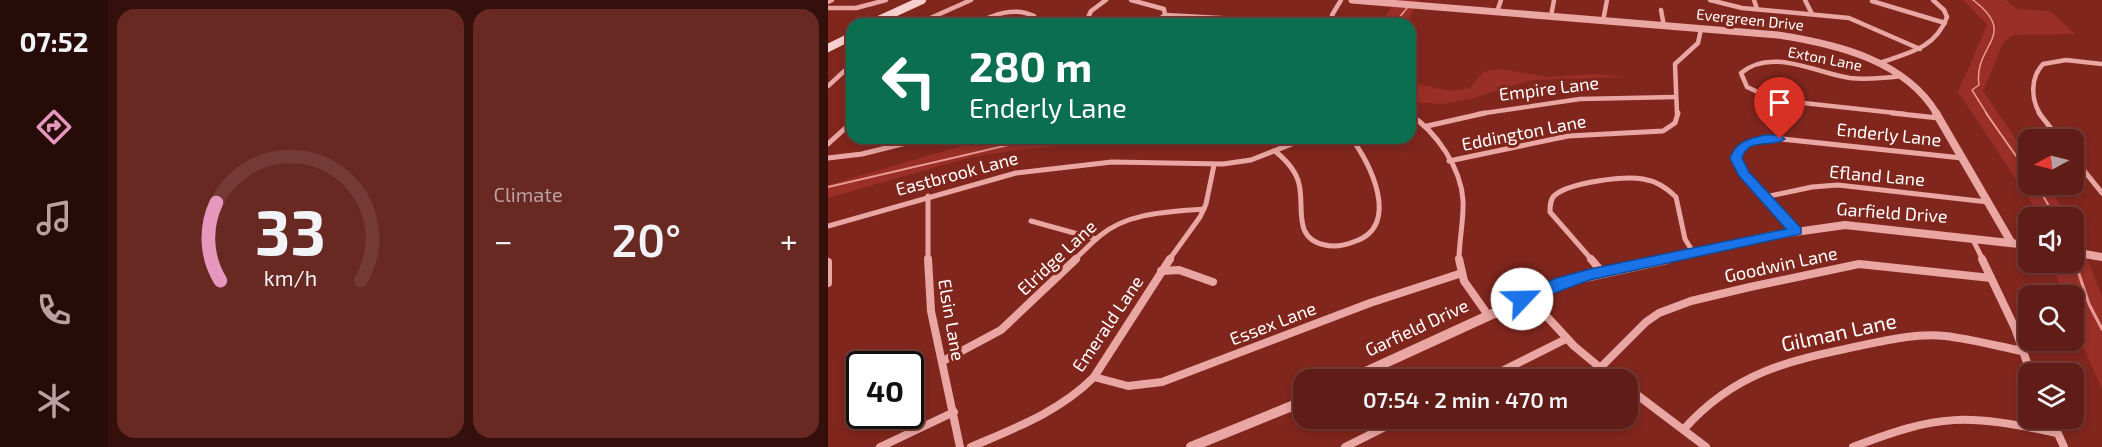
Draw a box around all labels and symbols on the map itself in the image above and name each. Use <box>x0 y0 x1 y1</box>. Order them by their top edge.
street label: Evergreen Drive <box>1695 4 1805 34</box>
street label: Exton Lane <box>1786 42 1864 74</box>
street label: Empire Lane <box>1498 71 1600 105</box>
pin <box>1754 77 1805 139</box>
street label: Eddington Lane <box>1460 109 1588 155</box>
street label: Enderly Lane <box>1836 118 1943 150</box>
north arrow <box>2018 129 2084 195</box>
street label: Eastbrook Lane <box>893 146 1020 200</box>
street label: Efland Lane <box>1828 160 1926 190</box>
street label: Garfield Drive <box>1836 197 1948 227</box>
street label: Elridge Lane <box>1012 215 1101 300</box>
street label: Goodwin Lane <box>1722 241 1839 287</box>
position arrow <box>1490 267 1554 331</box>
street label: Emerald Lane <box>1067 271 1147 376</box>
street label: Elsin Lane <box>934 277 970 362</box>
street label: Garfield Drive <box>1361 294 1472 361</box>
street label: Essex Lane <box>1226 297 1319 350</box>
street label: Gilman Lane <box>1779 307 1899 356</box>
speed limit sign: 40 <box>846 351 924 429</box>

